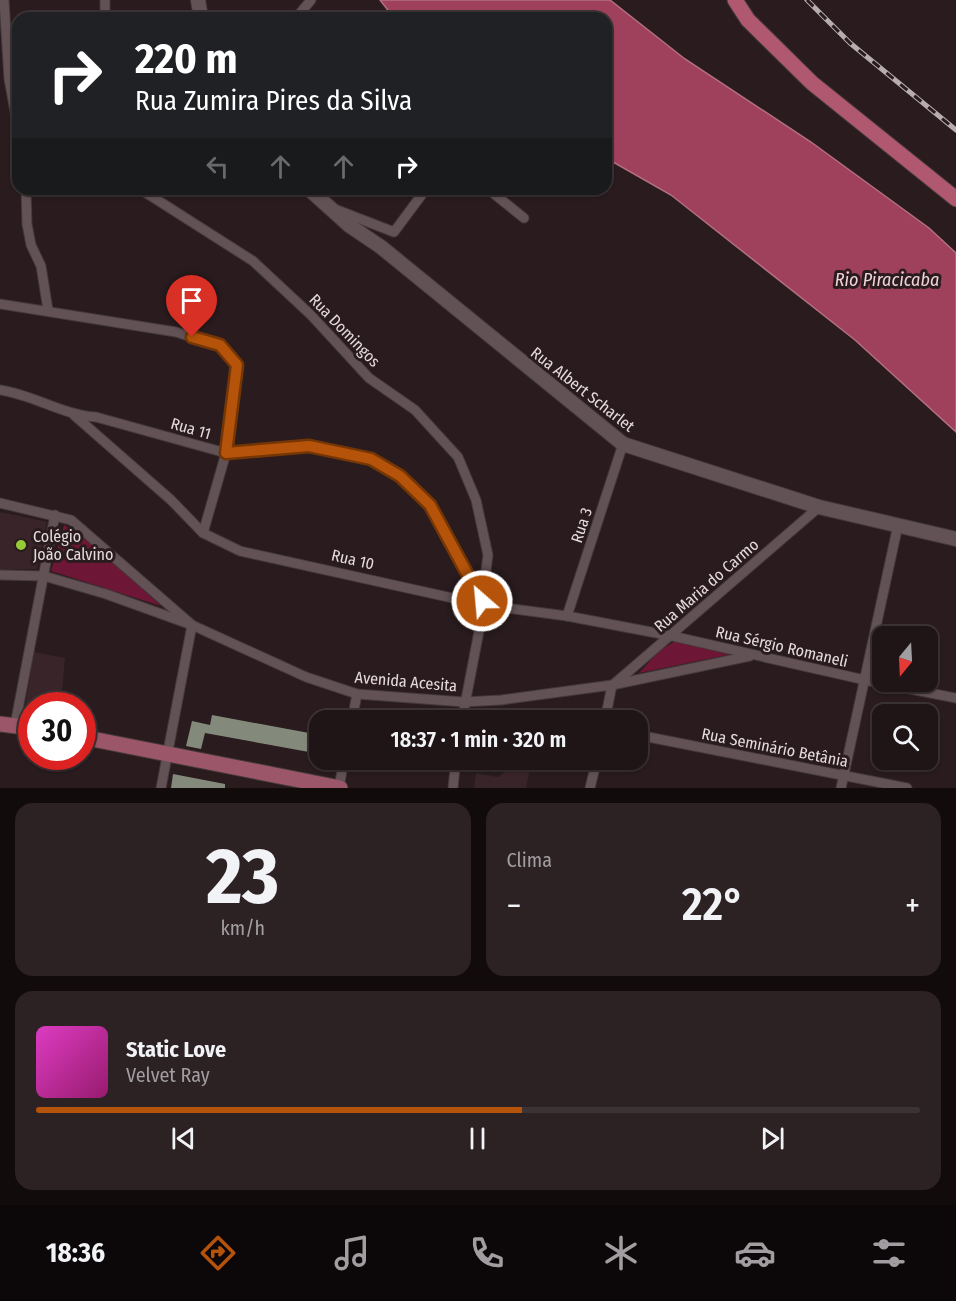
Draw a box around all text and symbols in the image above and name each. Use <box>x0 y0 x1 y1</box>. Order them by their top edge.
text: 220 m <box>135 34 238 84</box>
icon: right <box>36 36 114 114</box>
text: Rua Zumira Pires da Silva <box>135 85 412 117</box>
icon: left <box>201 150 234 183</box>
icon: ahead <box>264 150 297 183</box>
icon: ahead <box>327 150 360 183</box>
icon: right <box>390 150 423 183</box>
water label: Rio Piracicaba <box>835 269 939 291</box>
pin <box>166 275 217 337</box>
icon: arrive <box>175 284 208 317</box>
street label: Rua Domingos <box>305 290 384 371</box>
street label: Rua Albert Scharlet <box>527 343 639 436</box>
street label: Rua 11 <box>169 414 213 443</box>
street label: Rua 3 <box>567 505 596 545</box>
place label: Colégio João Calvino <box>33 527 113 564</box>
street label: Rua Maria do Carmo <box>650 535 762 636</box>
marker: Colégio João Calvino <box>14 538 28 552</box>
street label: Rua 10 <box>330 545 376 574</box>
position arrow <box>450 569 514 633</box>
street label: Rua Sérgio Romaneli <box>714 622 850 671</box>
north arrow <box>872 626 938 692</box>
map controls <box>872 626 938 770</box>
street label: Avenida Acesita <box>354 668 458 695</box>
speed limit sign: 30 <box>18 692 96 770</box>
button: search <box>872 704 938 770</box>
street label: Rua Seminário Betânia <box>700 724 850 771</box>
text: 18:37 · 1 min · 320 m <box>391 726 566 753</box>
text: 23 <box>206 830 279 924</box>
text: Clima <box>507 848 552 872</box>
text: 22° <box>682 878 744 932</box>
text: − <box>507 886 521 926</box>
text: + <box>905 886 920 926</box>
text: km/h <box>220 916 265 940</box>
text: Static Love <box>126 1036 226 1063</box>
text: Velvet Ray <box>126 1063 210 1087</box>
icon: previous <box>167 1122 200 1155</box>
icon: pause <box>461 1122 494 1155</box>
icon: next <box>756 1122 789 1155</box>
icon: directions <box>197 1232 239 1274</box>
icon: music <box>331 1232 373 1274</box>
icon: phone <box>466 1232 508 1274</box>
icon: climate <box>600 1232 642 1274</box>
icon: car <box>734 1232 776 1274</box>
icon: filters <box>868 1232 910 1274</box>
text: 18:36 <box>46 1237 105 1269</box>

